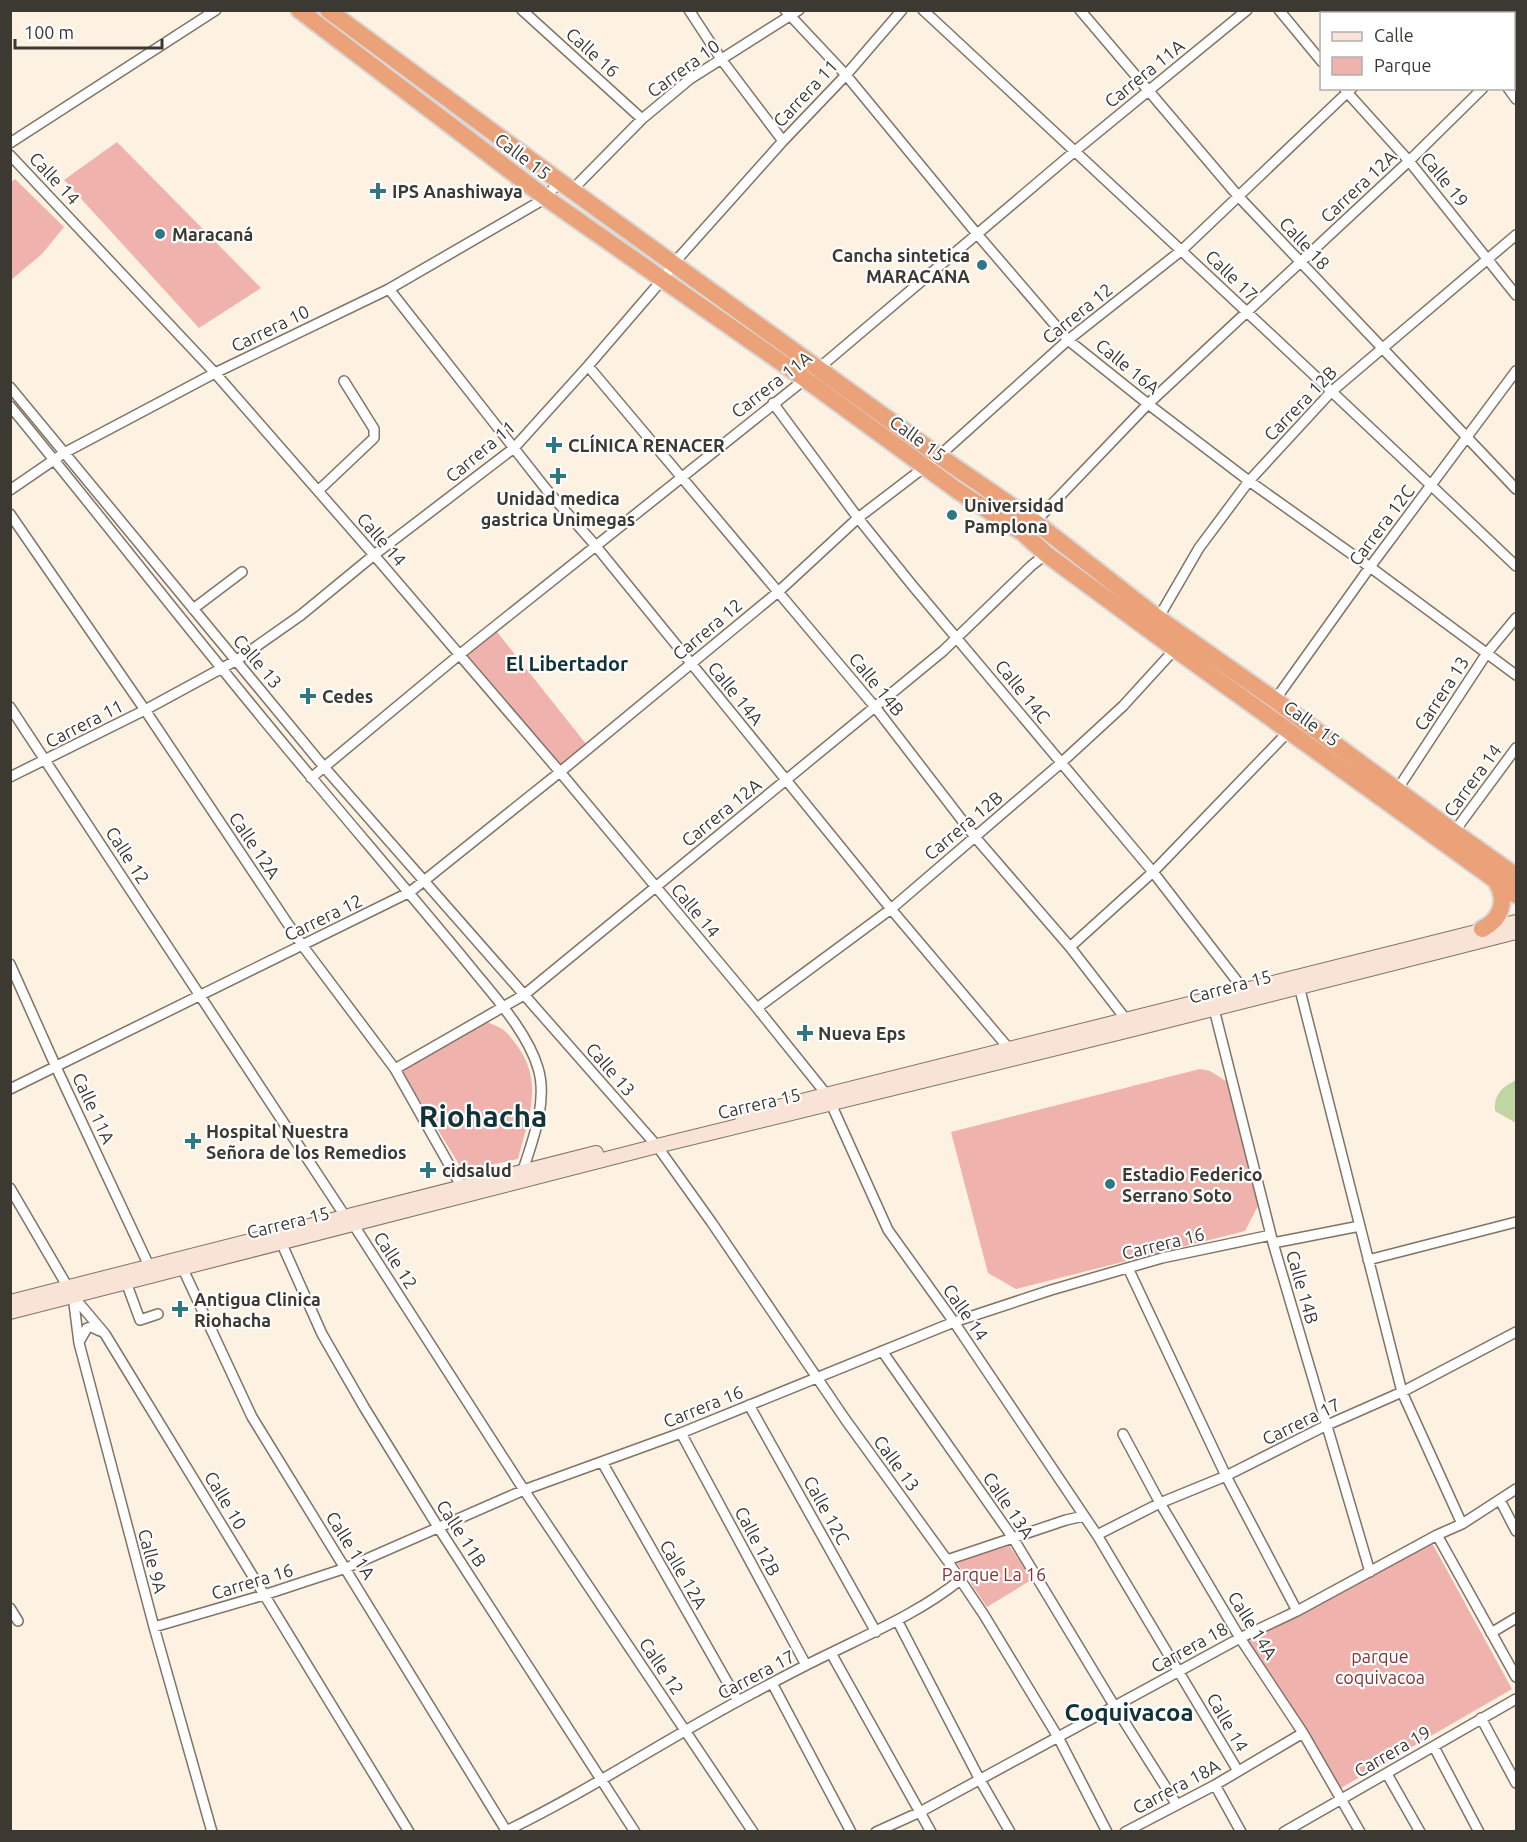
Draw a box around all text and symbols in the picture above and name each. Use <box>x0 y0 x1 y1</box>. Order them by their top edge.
scale bar <box>15 12 162 50</box>
legend <box>1320 12 1515 90</box>
text: 100 m <box>24 22 74 42</box>
street label: Calle 16 <box>562 23 624 81</box>
text: Calle <box>1374 25 1414 45</box>
street label: Carrera 10 <box>643 35 723 101</box>
street label: Carrera 11A <box>1100 35 1188 111</box>
street label: Carrera 11 <box>769 55 841 131</box>
text: Parque <box>1374 55 1431 75</box>
street label: Calle 15 <box>491 129 555 183</box>
street label: Carrera 12A <box>1316 146 1400 226</box>
street label: Calle 14 <box>26 148 84 208</box>
street label: Calle 19 <box>1417 148 1473 210</box>
place label: IPS Anashiwaya <box>392 181 523 201</box>
marker: IPS Anashiwaya <box>369 182 387 200</box>
street label: Calle 18 <box>1276 213 1334 273</box>
place label: Maracaná <box>172 224 253 244</box>
marker: Maracaná <box>153 227 167 241</box>
place label: Cancha sintetica MARACANA <box>832 245 970 286</box>
street label: Calle 17 <box>1202 246 1262 304</box>
marker: Cancha sintetica MARACANA <box>975 258 989 272</box>
street label: Carrera 12 <box>1038 279 1116 347</box>
street label: Carrera 10 <box>228 301 312 355</box>
street label: Calle 16A <box>1092 334 1164 398</box>
street label: Carrera 11A <box>727 346 815 421</box>
street label: Carrera 12B <box>1260 362 1340 444</box>
street label: Calle 15 <box>886 411 950 465</box>
street label: Carrera 11 <box>441 416 519 486</box>
place label: CLÍNICA RENACER <box>568 434 725 455</box>
marker: CLÍNICA RENACER <box>545 436 563 454</box>
marker: Unidad medica gastrica Unimegas <box>549 467 567 485</box>
street label: Carrera 12C <box>1344 481 1418 569</box>
place label: Unidad medica gastrica Unimegas <box>481 488 635 529</box>
place label: Universidad Pamplona <box>964 495 1064 536</box>
street label: Calle 14 <box>353 508 411 570</box>
marker: Universidad Pamplona <box>945 508 959 522</box>
street label: Carrera 12 <box>668 594 746 664</box>
street label: Calle 13 <box>230 630 286 692</box>
street label: Calle 14B <box>845 648 909 720</box>
district label: El Libertador <box>506 652 629 675</box>
street label: Carrera 13 <box>1410 652 1472 734</box>
street label: Calle 14C <box>992 656 1054 726</box>
street label: Calle 14A <box>704 657 768 729</box>
place label: Cedes <box>322 686 373 706</box>
marker: Cedes <box>299 687 317 705</box>
street label: Carrera 11 <box>42 695 126 751</box>
street label: Calle 15 <box>1280 696 1344 750</box>
street label: Carrera 14 <box>1439 740 1505 820</box>
street label: Carrera 12A <box>677 774 765 850</box>
street label: Carrera 12B <box>920 787 1006 863</box>
street label: Calle 12A <box>226 808 285 882</box>
street label: Calle 12 <box>102 823 154 887</box>
street label: Calle 14 <box>668 879 724 941</box>
street label: Carrera 12 <box>281 890 365 944</box>
street label: Carrera 15 <box>1187 965 1273 1007</box>
place label: Nueva Eps <box>818 1023 906 1043</box>
marker: Nueva Eps <box>796 1024 814 1042</box>
street label: Calle 13 <box>582 1038 640 1100</box>
street label: Calle 11A <box>69 1069 119 1147</box>
street label: Carrera 15 <box>716 1084 802 1122</box>
district label: Riohacha <box>419 1099 547 1133</box>
place label: Hospital Nuestra Señora de los Remedios <box>206 1121 407 1162</box>
marker: Hospital Nuestra Señora de los Remedios <box>184 1132 202 1150</box>
place label: cidsalud <box>442 1160 512 1180</box>
marker: cidsalud <box>419 1161 437 1179</box>
place label: Estadio Federico Serrano Soto <box>1122 1164 1263 1205</box>
marker: Estadio Federico Serrano Soto <box>1103 1177 1117 1191</box>
street label: Carrera 15 <box>245 1202 331 1242</box>
street label: Carrera 16 <box>1120 1223 1206 1263</box>
street label: Calle 12 <box>370 1228 422 1292</box>
street label: Calle 14B <box>1283 1248 1323 1326</box>
street label: Calle 14 <box>939 1280 993 1344</box>
place label: Antigua Clinica Riohacha <box>194 1289 321 1330</box>
marker: Antigua Clinica Riohacha <box>171 1300 189 1318</box>
street label: Carrera 16 <box>660 1381 746 1431</box>
street label: Carrera 17 <box>1259 1394 1343 1448</box>
street label: Calle 13 <box>870 1431 924 1495</box>
street label: Calle 10 <box>201 1467 251 1533</box>
street label: Calle 13A <box>980 1468 1039 1542</box>
street label: Calle 12C <box>800 1472 854 1548</box>
street label: Calle 11B <box>433 1496 491 1570</box>
street label: Calle 12B <box>731 1503 785 1579</box>
street label: Calle 11A <box>322 1508 380 1583</box>
street label: Calle 9A <box>135 1527 171 1596</box>
street label: Calle 12A <box>656 1536 712 1612</box>
street label: Carrera 16 <box>209 1559 295 1603</box>
park label: Parque La 16 <box>942 1564 1046 1584</box>
street label: Calle 14A <box>1224 1588 1282 1663</box>
street label: Carrera 18 <box>1147 1618 1231 1676</box>
street label: Calle 12 <box>636 1634 688 1698</box>
street label: Carrera 17 <box>714 1645 798 1703</box>
park label: parque coquivacoa <box>1335 1646 1425 1687</box>
street label: Calle 14 <box>1203 1689 1253 1755</box>
district label: Coquivacoa <box>1065 1699 1193 1726</box>
street label: Carrera 19 <box>1350 1721 1434 1781</box>
street label: Carrera 18A <box>1129 1754 1223 1817</box>

